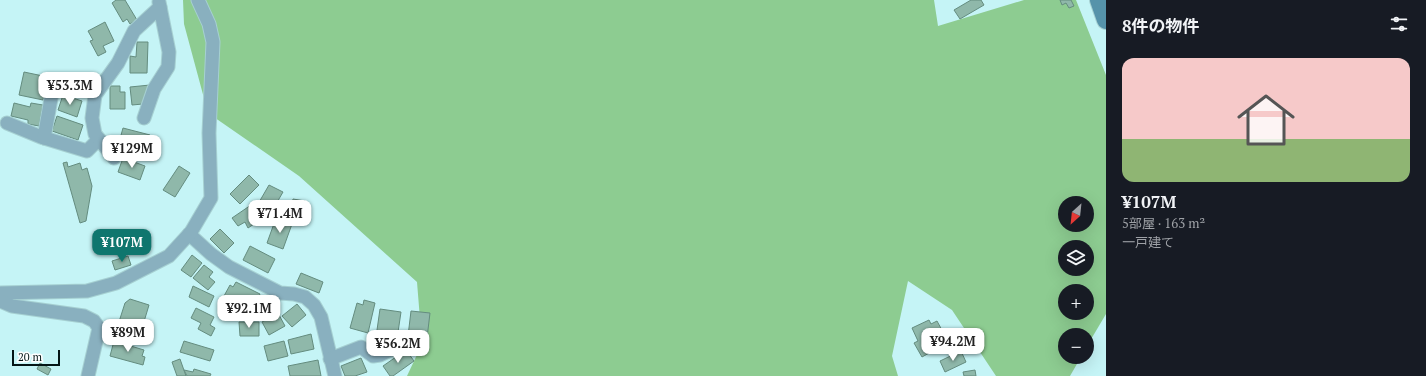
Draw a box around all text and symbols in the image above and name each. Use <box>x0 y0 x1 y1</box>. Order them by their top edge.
icon: filters <box>1388 13 1410 35</box>
text: 8件の物件 <box>1122 14 1200 37</box>
pin: ¥53.3M <box>37 72 103 106</box>
text: ¥53.3M <box>47 76 93 94</box>
icon: home <box>1230 84 1302 156</box>
pin: ¥129M <box>104 135 160 169</box>
text: ¥129M <box>111 139 153 157</box>
text: ¥107M <box>1122 190 1176 213</box>
north arrow <box>1058 196 1094 232</box>
map controls <box>1058 196 1094 364</box>
pin: ¥71.4M <box>247 200 313 234</box>
text: ¥71.4M <box>257 204 303 222</box>
text: 5部屋 · 163 m² <box>1122 214 1205 232</box>
pin: ¥107M <box>94 229 150 263</box>
text: ¥107M <box>101 233 143 251</box>
text: 一戸建て <box>1122 233 1174 251</box>
button: layers <box>1058 240 1094 276</box>
button: + <box>1058 284 1094 320</box>
pin: ¥92.1M <box>216 295 282 329</box>
text: ¥92.1M <box>226 299 272 317</box>
pin: ¥89M <box>104 319 152 353</box>
text: ¥89M <box>111 323 145 341</box>
pin: ¥94.2M <box>920 328 986 362</box>
button: − <box>1058 328 1094 364</box>
pin: ¥56.2M <box>365 330 431 364</box>
text: ¥94.2M <box>930 332 976 350</box>
text: ¥56.2M <box>375 334 421 352</box>
scale bar <box>12 348 60 367</box>
text: 20 m <box>18 350 42 364</box>

